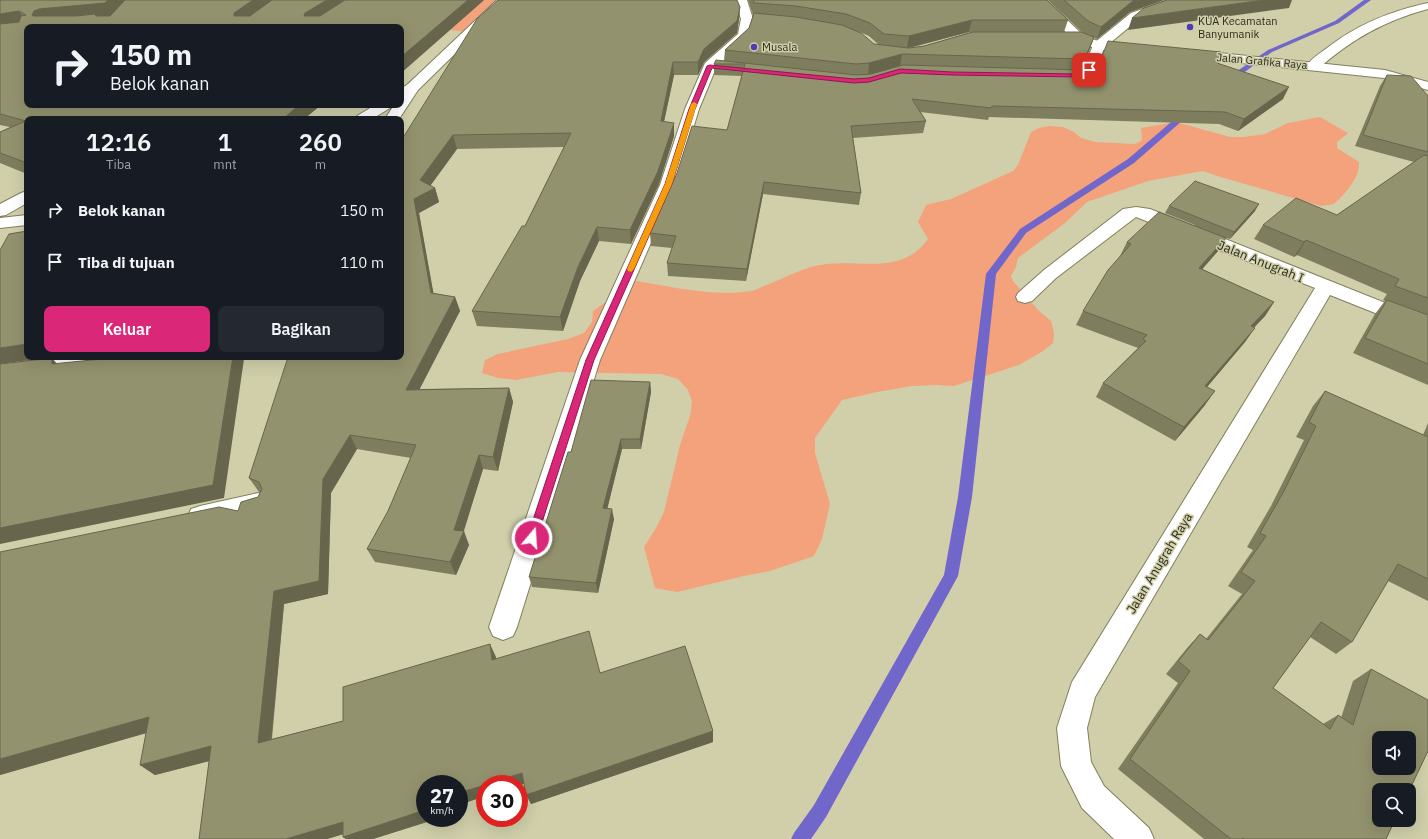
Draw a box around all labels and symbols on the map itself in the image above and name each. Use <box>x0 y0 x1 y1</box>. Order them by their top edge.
place label: KUA Kecamatan Banyumanik <box>1198 14 1278 41</box>
marker: KUA Kecamatan Banyumanik <box>1185 22 1195 32</box>
place label: Musala <box>762 40 797 54</box>
marker: Musala <box>749 42 759 52</box>
street label: Jalan Grafika Raya <box>1216 50 1308 72</box>
pin <box>1072 53 1106 87</box>
street label: Jalan Anugrah I <box>1215 236 1307 287</box>
street label: Jalan Anugrah Raya <box>1123 510 1196 617</box>
position arrow <box>511 517 553 559</box>
speed limit sign: 30 <box>476 775 528 827</box>

